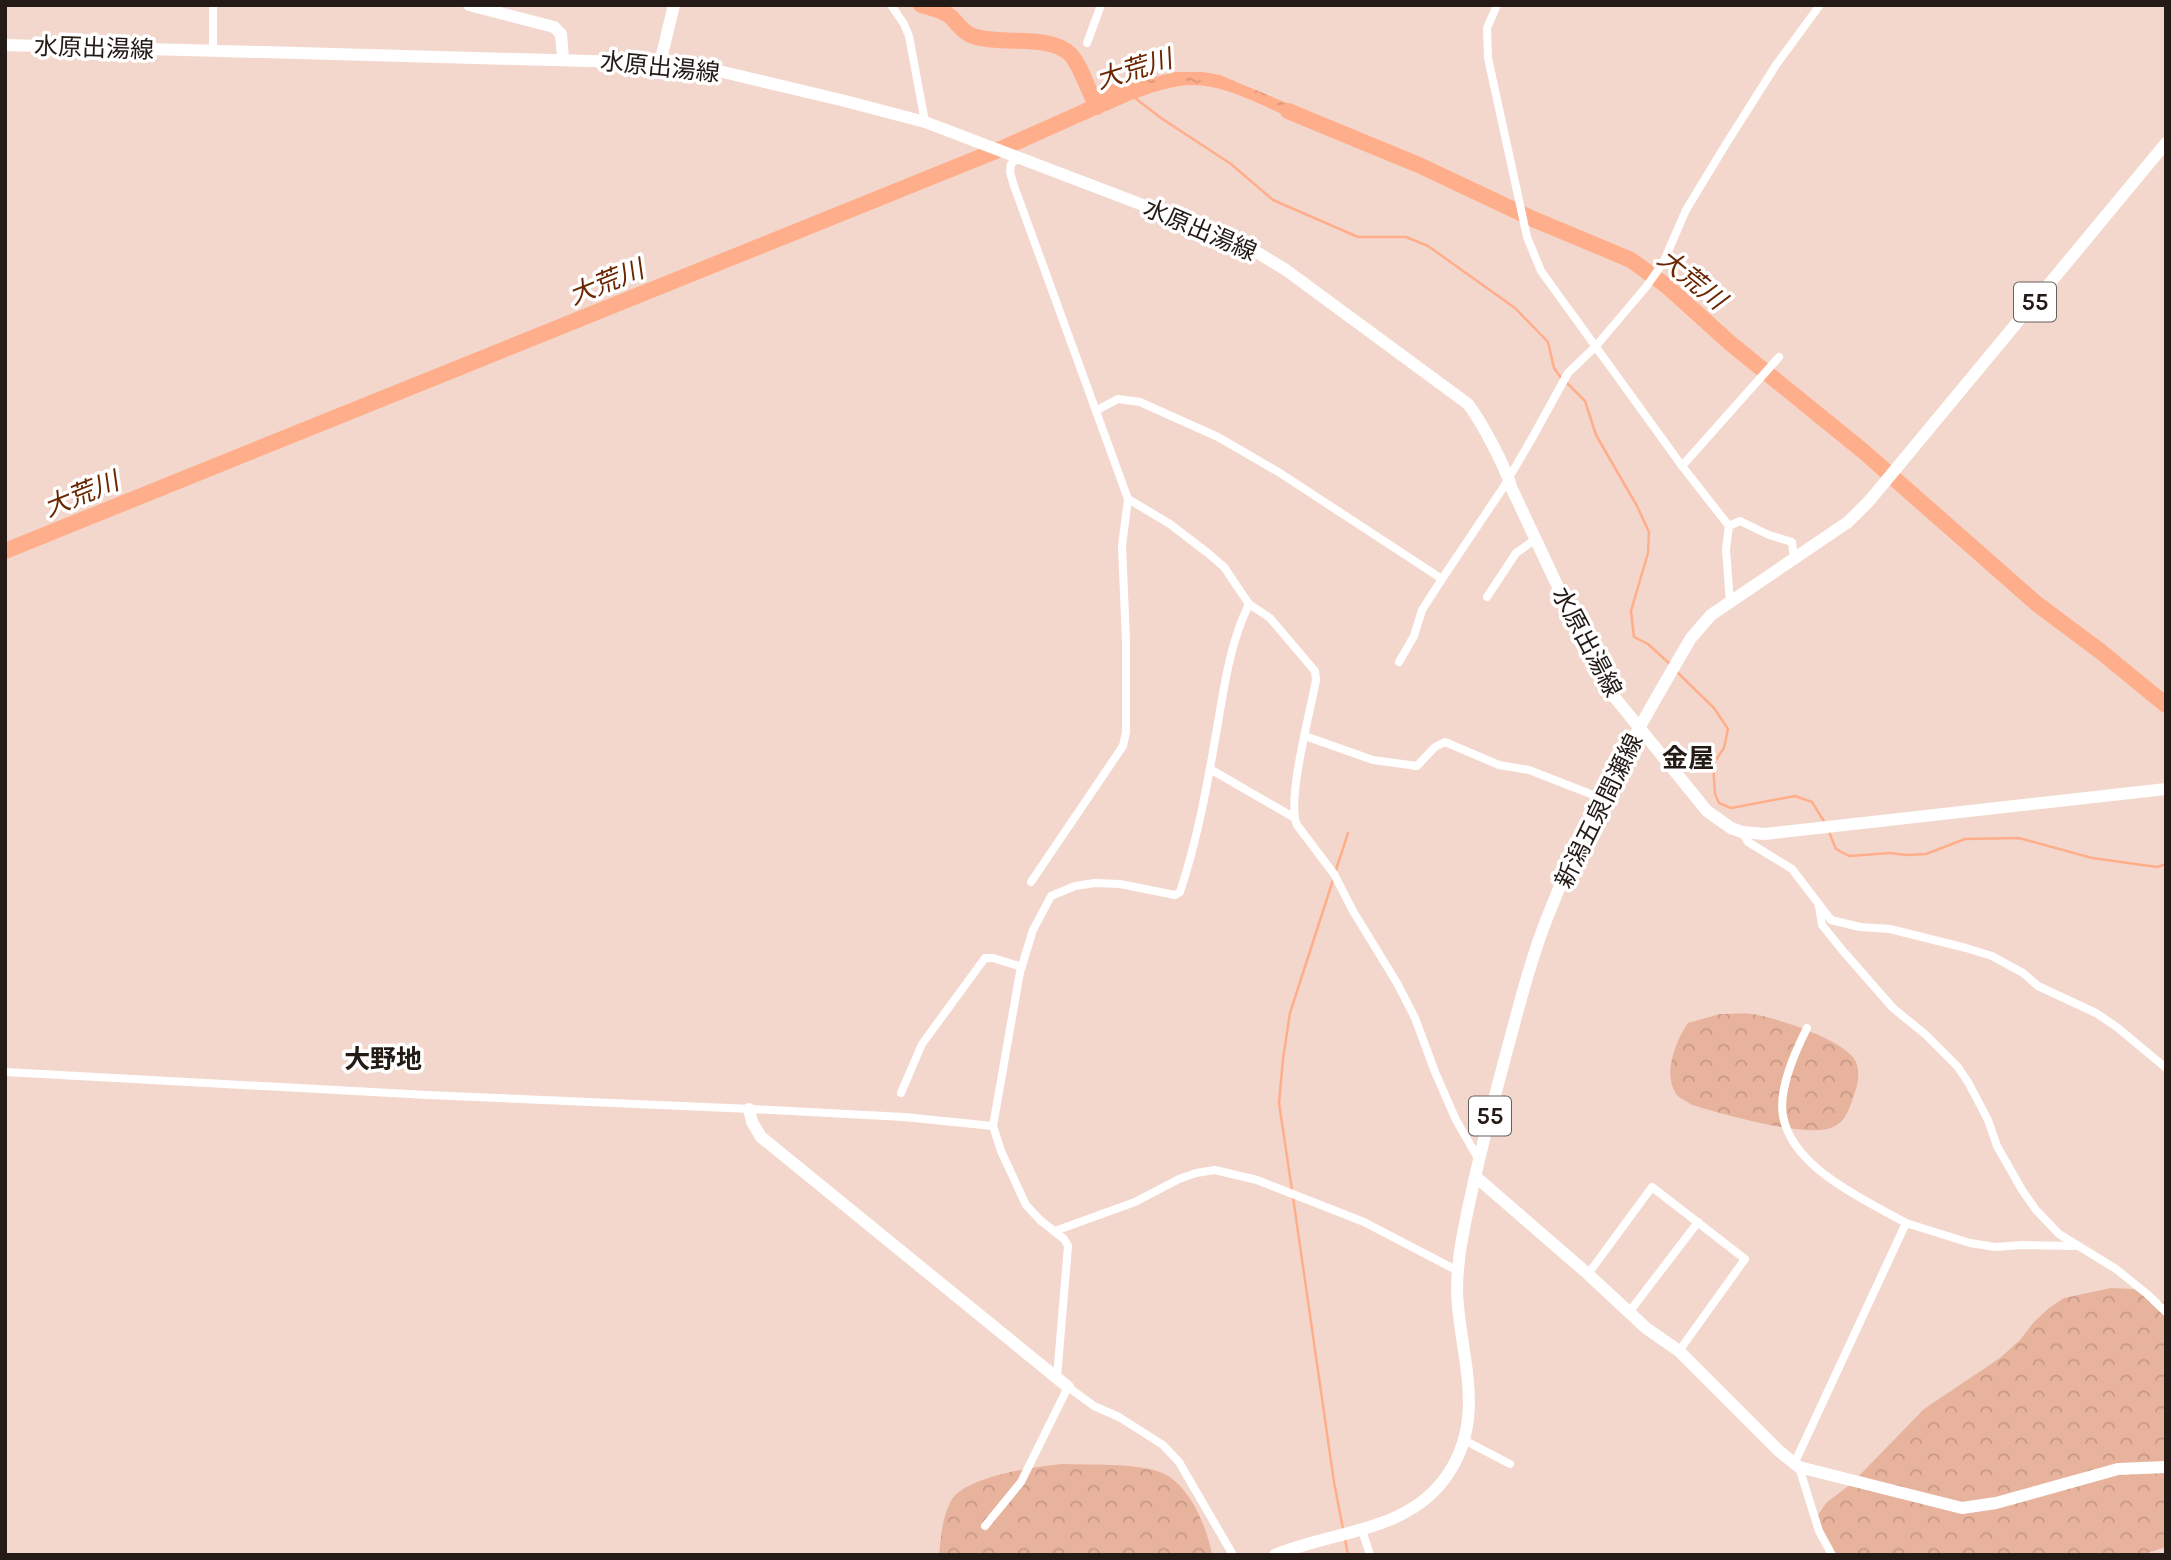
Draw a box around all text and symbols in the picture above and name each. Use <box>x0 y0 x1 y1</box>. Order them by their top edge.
street label: 水原出湯線 <box>34 32 154 64</box>
water label: 大荒川 <box>1092 42 1179 96</box>
street label: 水原出湯線 <box>599 47 721 87</box>
street label: 水原出湯線 <box>1139 194 1261 266</box>
water label: 大荒川 <box>1652 243 1734 318</box>
water label: 大荒川 <box>564 252 651 311</box>
road number: 55 <box>2014 282 2056 322</box>
water label: 大荒川 <box>39 464 126 523</box>
street label: 水原出湯線 <box>1546 582 1628 702</box>
street label: 新潟五泉間瀬線 <box>1550 729 1648 893</box>
district label: 金屋 <box>1662 743 1714 774</box>
district label: 大野地 <box>344 1044 422 1075</box>
road number: 55 <box>1469 1096 1511 1135</box>

